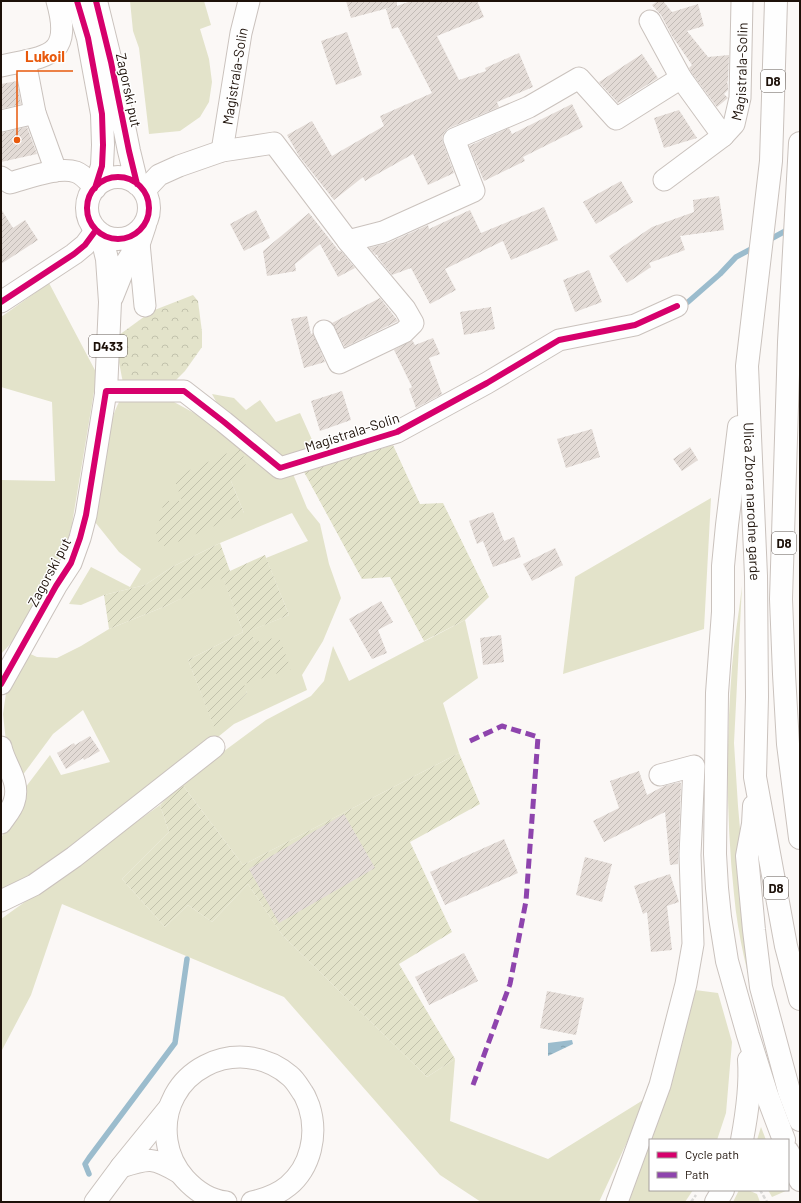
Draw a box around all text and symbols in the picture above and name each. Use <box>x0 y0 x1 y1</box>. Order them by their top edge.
street label: Magistrala-Solin <box>727 22 750 122</box>
street label: Magistrala-Solin <box>218 25 251 126</box>
callout: Lukoil <box>17 44 73 71</box>
text: Lukoil <box>25 47 65 65</box>
street label: Zagorski put <box>113 51 145 129</box>
road number: D8 <box>761 70 785 92</box>
road number: D433 <box>89 335 127 357</box>
street label: Magistrala-Solin <box>303 409 401 455</box>
street label: Ulica Zbora narodne garde <box>741 422 765 581</box>
road number: D8 <box>772 532 796 554</box>
street label: Zagorski put <box>24 535 74 609</box>
road number: D8 <box>764 877 788 899</box>
legend <box>649 1139 789 1191</box>
text: Cycle path <box>685 1147 739 1161</box>
text: Path <box>685 1167 709 1181</box>

